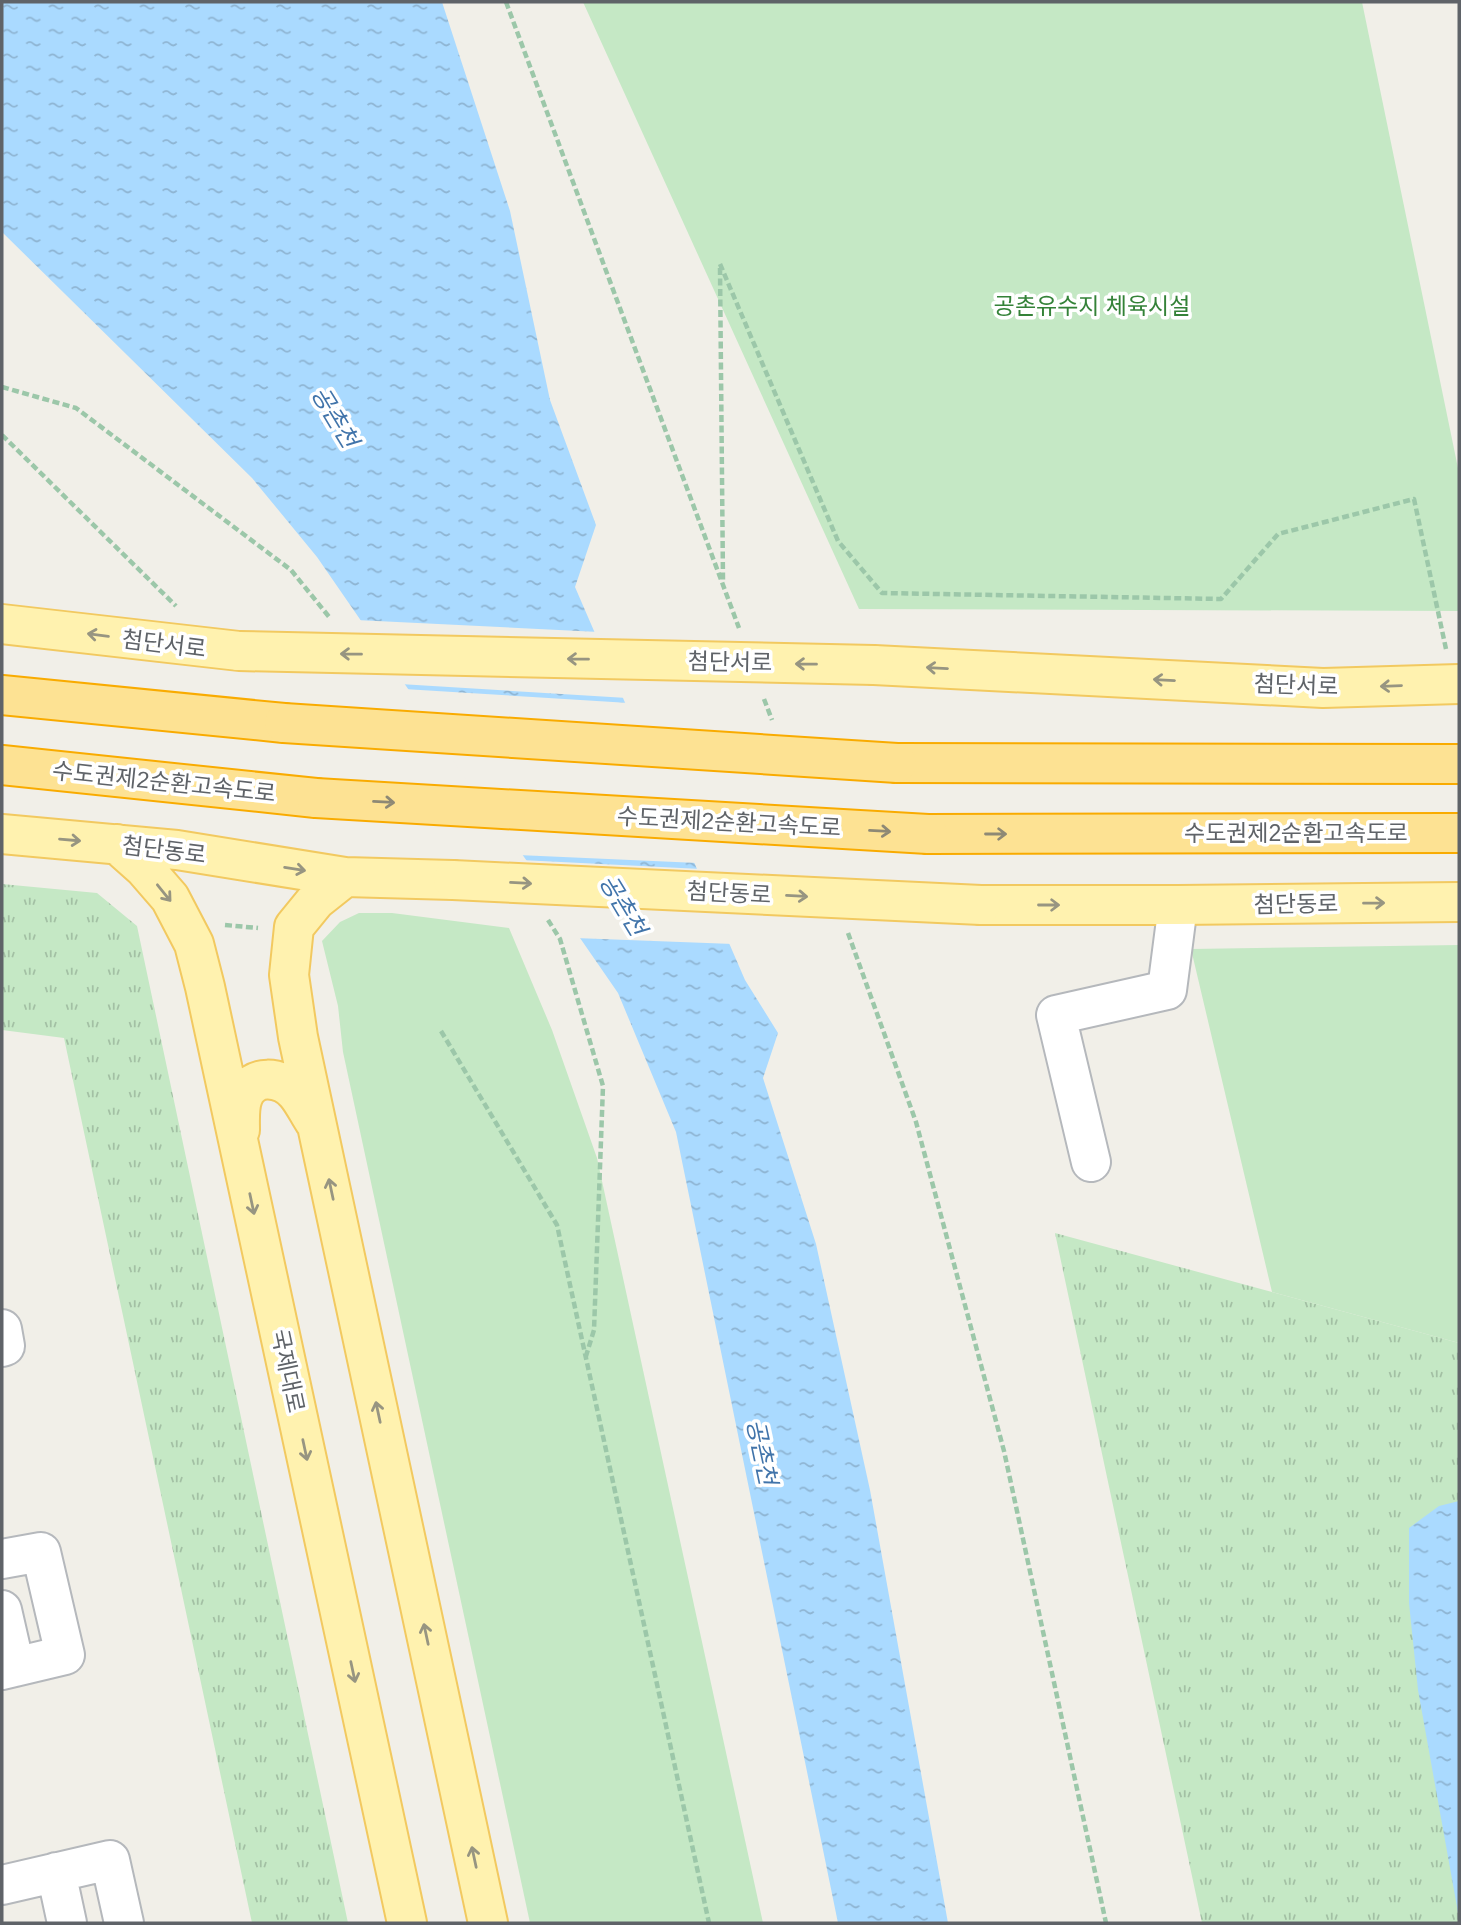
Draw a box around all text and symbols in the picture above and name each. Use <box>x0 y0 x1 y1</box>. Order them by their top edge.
park label: 공촌유수지 체육시설 <box>994 293 1190 319</box>
water label: 공촌천 <box>306 382 365 455</box>
street label: 첨단서로 <box>120 626 208 662</box>
one-way arrow <box>87 629 110 642</box>
one-way arrow <box>340 647 363 660</box>
street label: 첨단서로 <box>687 648 773 676</box>
one-way arrow <box>567 652 590 665</box>
one-way arrow <box>795 657 818 670</box>
one-way arrow <box>925 662 948 675</box>
street label: 첨단서로 <box>1253 671 1339 699</box>
one-way arrow <box>1153 673 1176 686</box>
one-way arrow <box>1380 679 1403 693</box>
street label: 수도권제2순환고속도로 <box>51 757 277 807</box>
one-way arrow <box>372 796 395 809</box>
street label: 수도권제2순환고속도로 <box>616 803 842 841</box>
street label: 수도권제2순환고속도로 <box>1184 820 1408 846</box>
one-way arrow <box>868 825 891 838</box>
one-way arrow <box>984 827 1007 841</box>
street label: 첨단동로 <box>120 832 208 868</box>
one-way arrow <box>58 834 81 847</box>
one-way arrow <box>283 863 306 876</box>
water label: 공촌천 <box>594 870 653 943</box>
one-way arrow <box>509 877 532 890</box>
street label: 첨단동로 <box>686 878 772 908</box>
one-way arrow <box>157 883 172 901</box>
one-way arrow <box>785 890 808 903</box>
street label: 첨단동로 <box>1253 890 1339 918</box>
one-way arrow <box>1363 896 1386 910</box>
one-way arrow <box>1037 898 1060 912</box>
one-way arrow <box>323 1178 337 1201</box>
one-way arrow <box>246 1192 259 1215</box>
street label: 국제대로 <box>266 1327 310 1415</box>
one-way arrow <box>371 1401 385 1424</box>
water label: 공촌천 <box>742 1417 783 1490</box>
one-way arrow <box>299 1438 312 1461</box>
one-way arrow <box>419 1623 432 1646</box>
one-way arrow <box>347 1660 360 1683</box>
one-way arrow <box>466 1846 479 1868</box>

